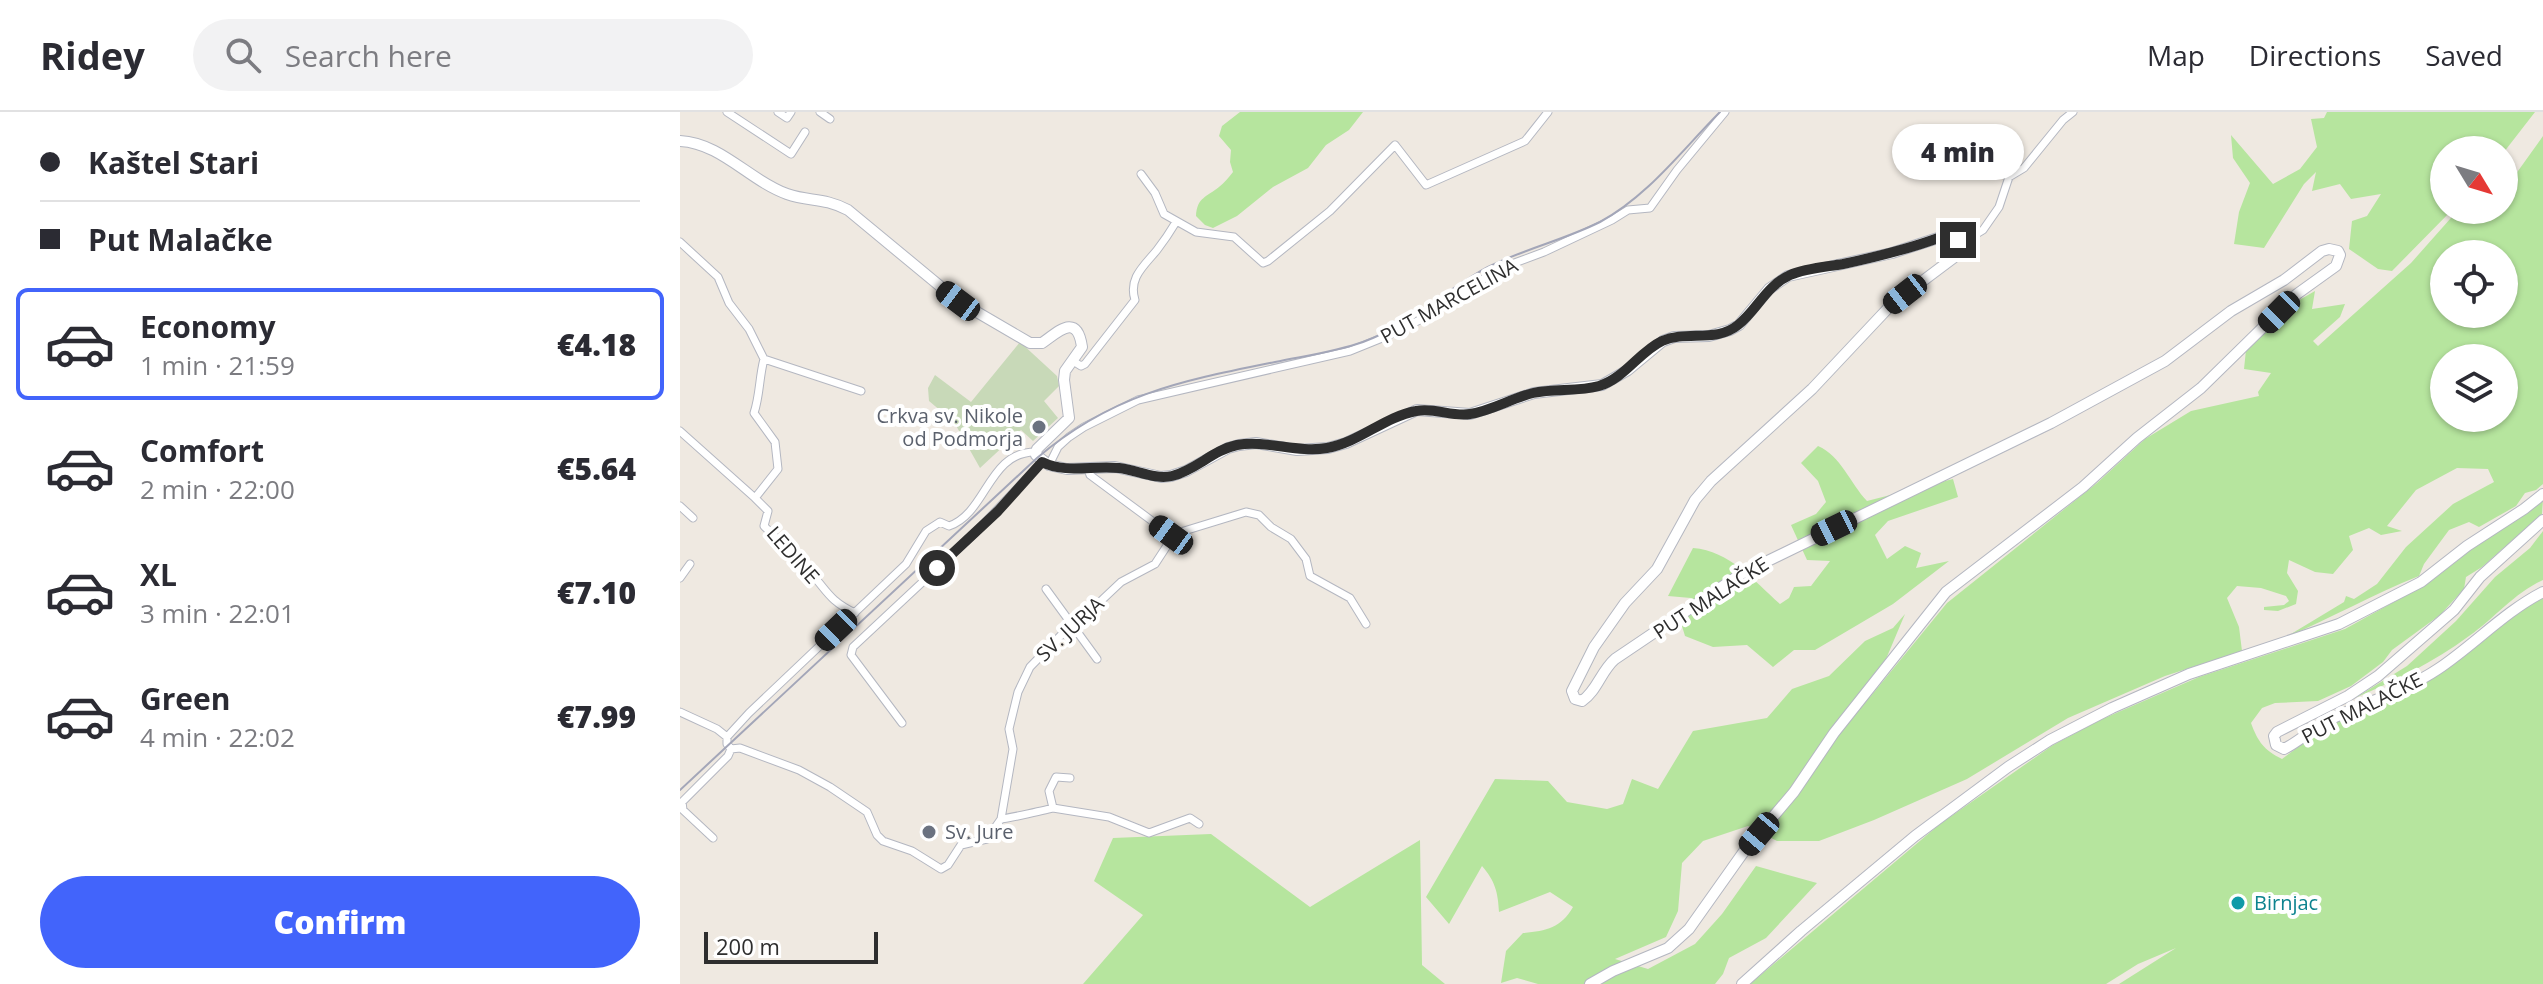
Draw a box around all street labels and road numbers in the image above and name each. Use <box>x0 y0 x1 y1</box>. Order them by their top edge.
street label: PUT MARCELINA <box>1375 251 1523 350</box>
street label: LEDINE <box>761 520 826 589</box>
street label: PUT MALAČKE <box>1648 550 1774 645</box>
street label: SV. JURJA <box>1030 590 1110 667</box>
street label: PUT MALAČKE <box>2297 665 2427 750</box>

